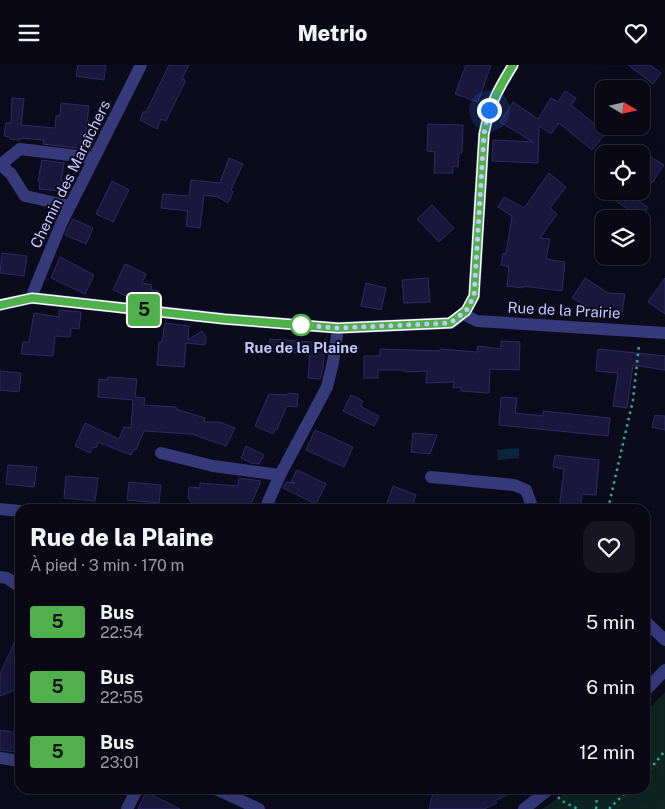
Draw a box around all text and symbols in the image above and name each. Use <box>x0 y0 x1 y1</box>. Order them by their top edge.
icon: menu <box>15 19 43 47</box>
icon: heart <box>622 19 650 47</box>
text: Metrio <box>297 20 368 46</box>
north arrow <box>595 80 650 135</box>
map controls <box>595 80 650 265</box>
street label: Chemin des Maraîchers <box>27 97 113 251</box>
your location <box>477 98 502 123</box>
button: locate <box>595 145 650 200</box>
button: layers <box>595 210 650 265</box>
line badge: 5 <box>128 294 160 326</box>
text: 5 <box>138 299 150 320</box>
street label: Rue de la Prairie <box>507 299 621 321</box>
marker: Rue de la Plaine <box>290 314 312 336</box>
place label: Rue de la Plaine <box>244 339 358 356</box>
button: heart <box>583 521 635 573</box>
text: Rue de la Plaine <box>30 523 214 551</box>
text: À pied · 3 min · 170 m <box>30 556 184 575</box>
text: Bus <box>100 601 134 623</box>
text: 5 <box>51 611 64 632</box>
text: 5 min <box>586 611 635 633</box>
text: 22:54 <box>100 623 143 642</box>
text: Bus <box>100 666 134 688</box>
text: 5 <box>51 676 64 697</box>
text: 6 min <box>586 676 635 698</box>
text: 22:55 <box>100 688 143 707</box>
text: Bus <box>100 731 134 753</box>
text: 5 <box>51 741 64 762</box>
text: 12 min <box>579 741 635 763</box>
text: 23:01 <box>100 753 140 772</box>

